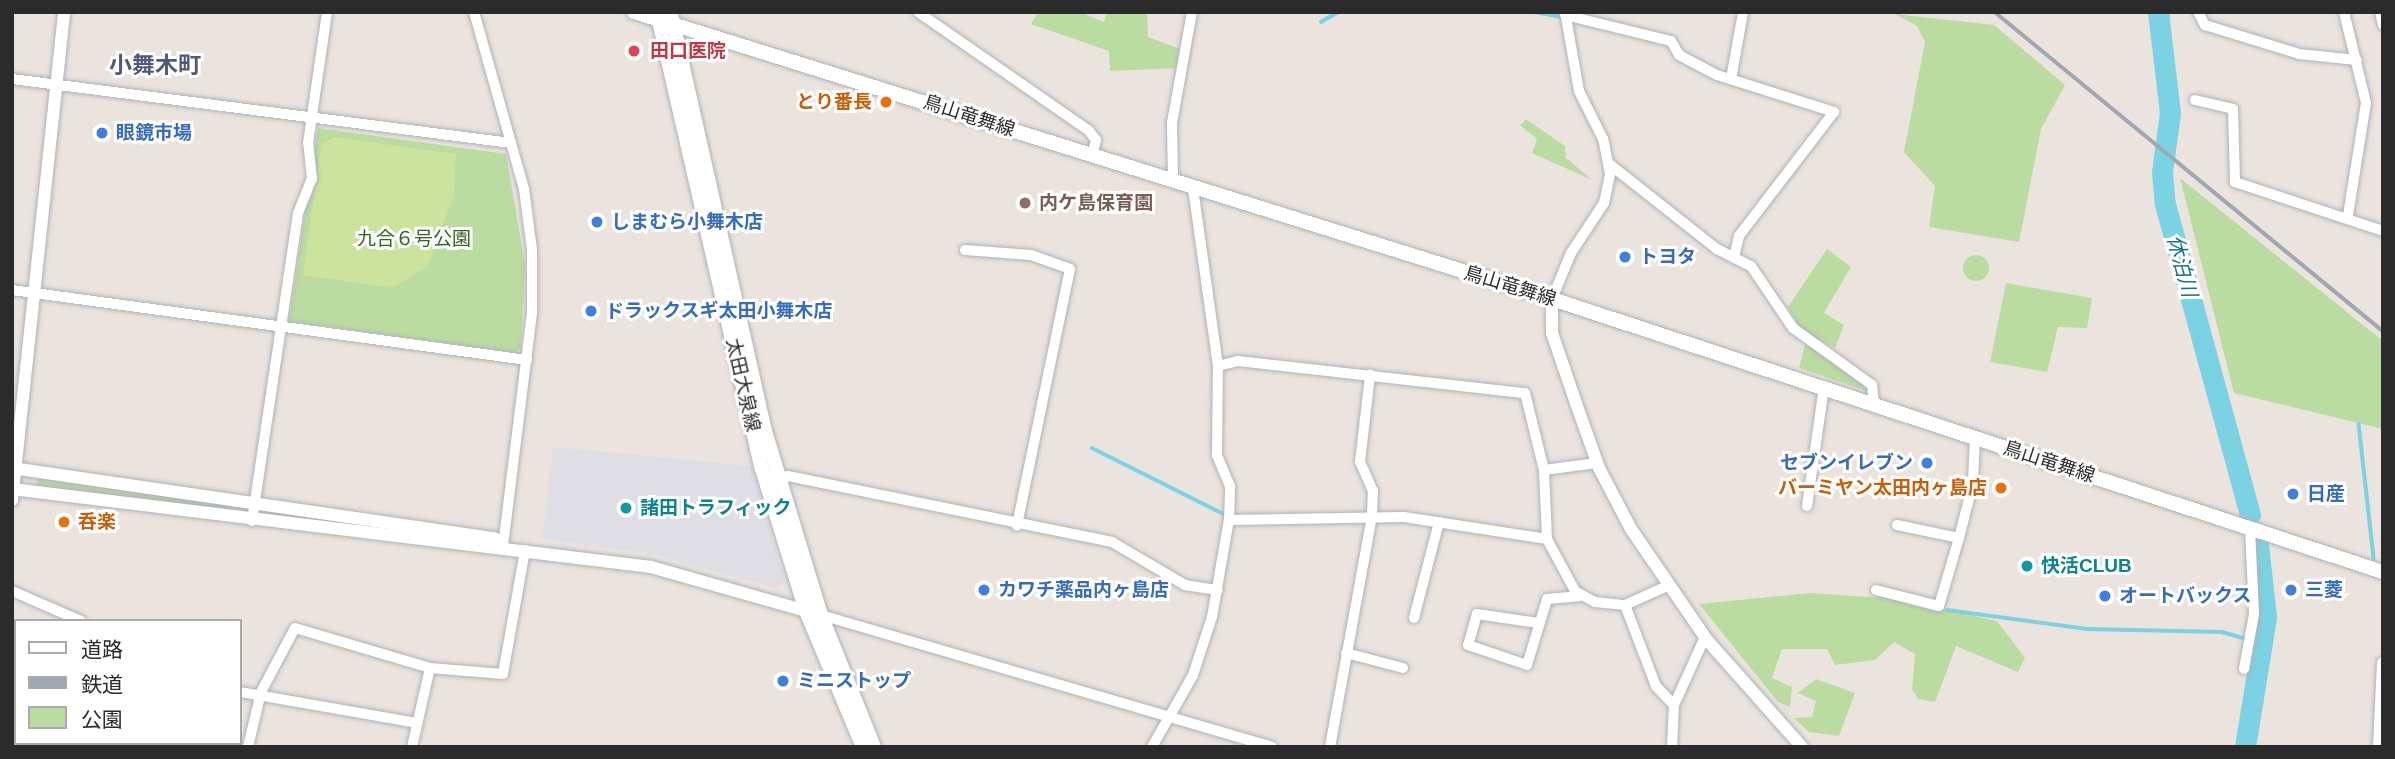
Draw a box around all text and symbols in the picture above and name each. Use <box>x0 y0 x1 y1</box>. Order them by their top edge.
place label: 田口医院 <box>650 40 726 62</box>
marker: 田口医院 <box>624 41 644 61</box>
district label: 小舞木町 <box>109 51 201 79</box>
street label: 鳥山竜舞線 <box>920 90 1018 142</box>
place label: とり番長 <box>796 91 872 113</box>
marker: とり番長 <box>878 94 894 110</box>
place label: 眼鏡市場 <box>116 122 192 144</box>
marker: 眼鏡市場 <box>94 125 110 141</box>
place label: 内ケ島保育園 <box>1039 192 1153 214</box>
marker: 内ケ島保育園 <box>1017 195 1033 211</box>
place label: しまむら小舞木店 <box>611 211 763 233</box>
marker: しまむら小舞木店 <box>589 214 605 230</box>
park label: 九合６号公園 <box>357 228 471 250</box>
water label: 休泊川 <box>2162 232 2202 300</box>
place label: トヨタ <box>1639 246 1696 268</box>
marker: トヨタ <box>1617 249 1633 265</box>
street label: 鳥山竜舞線 <box>1461 261 1559 311</box>
place label: ドラックスギ太田小舞木店 <box>605 300 833 322</box>
marker: ドラックスギ太田小舞木店 <box>583 303 599 319</box>
street label: 太田大泉線 <box>721 336 765 434</box>
street label: 鳥山竜舞線 <box>2000 436 2098 488</box>
place label: セブンイレブン <box>1780 452 1913 474</box>
marker: セブンイレブン <box>1919 455 1935 471</box>
place label: バーミヤン太田内ヶ島店 <box>1778 477 1987 499</box>
marker: バーミヤン太田内ヶ島店 <box>1993 480 2009 496</box>
place label: 日産 <box>2307 483 2345 505</box>
marker: 日産 <box>2285 486 2301 502</box>
place label: 諸田トラフィック <box>640 497 792 519</box>
marker: 諸田トラフィック <box>618 500 634 516</box>
place label: 呑楽 <box>78 511 116 533</box>
marker: 呑楽 <box>56 514 72 530</box>
place label: 快活CLUB <box>2041 555 2132 577</box>
marker: 快活CLUB <box>2019 558 2035 574</box>
place label: カワチ薬品内ヶ島店 <box>998 579 1169 601</box>
place label: 三菱 <box>2305 579 2343 601</box>
marker: カワチ薬品内ヶ島店 <box>976 582 992 598</box>
marker: 三菱 <box>2283 582 2299 598</box>
place label: オートバックス <box>2119 585 2252 607</box>
marker: オートバックス <box>2097 588 2113 604</box>
legend <box>14 619 242 745</box>
text: 道路 <box>81 638 123 661</box>
place label: ミニストップ <box>797 670 911 692</box>
text: 鉄道 <box>81 673 123 696</box>
marker: ミニストップ <box>775 673 791 689</box>
text: 公園 <box>81 708 123 731</box>

